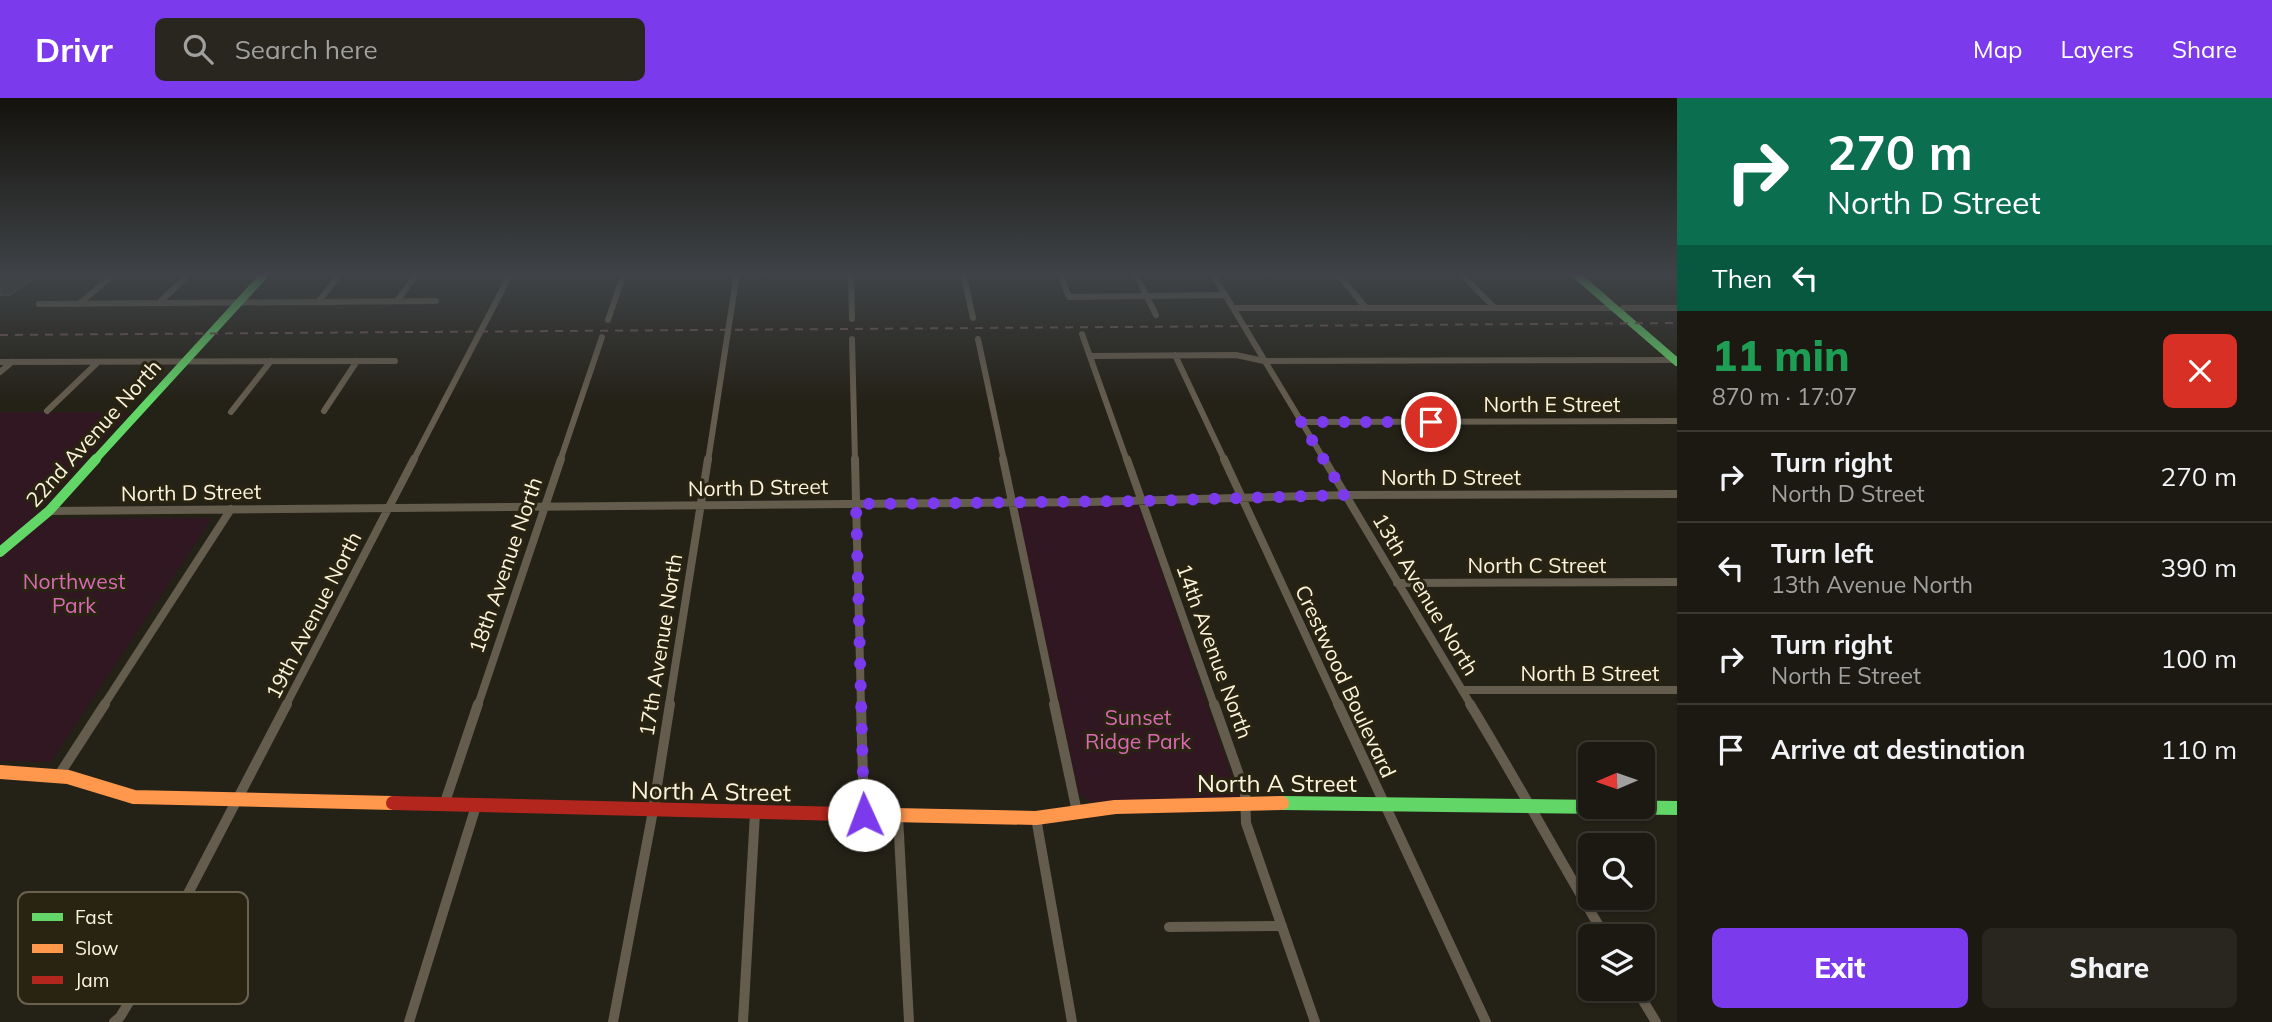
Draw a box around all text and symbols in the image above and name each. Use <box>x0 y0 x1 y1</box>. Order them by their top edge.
search box <box>155 18 645 81</box>
text: Drivr <box>35 29 113 70</box>
icon: search <box>179 30 217 68</box>
text: Search here <box>235 33 378 66</box>
text: Map <box>1973 34 2022 64</box>
text: Layers <box>2060 34 2134 64</box>
text: Share <box>2172 34 2237 64</box>
text: 270 m <box>1827 121 1973 182</box>
icon: right <box>1712 126 1803 217</box>
text: North D Street <box>1827 182 2041 222</box>
icon: left <box>1786 259 1824 297</box>
text: Then <box>1712 262 1772 295</box>
text: 11 min <box>1712 329 1850 382</box>
button: close <box>2163 334 2237 408</box>
street label: 22nd Avenue North <box>20 354 166 512</box>
text: 870 m · 17:07 <box>1712 382 1857 411</box>
street label: North E Street <box>1484 391 1620 417</box>
pin <box>1401 392 1461 452</box>
icon: arrive <box>1412 403 1450 441</box>
text: Turn right <box>1771 446 1892 479</box>
icon: right <box>1712 458 1750 496</box>
text: 270 m <box>2161 460 2237 493</box>
street label: North D Street <box>1381 464 1521 490</box>
street label: North D Street <box>688 473 828 501</box>
street label: 18th Avenue North <box>463 474 547 656</box>
street label: North D Street <box>121 478 261 506</box>
text: North D Street <box>1771 479 1925 508</box>
street label: 13th Avenue North <box>1367 508 1485 680</box>
street label: 19th Avenue North <box>260 527 366 703</box>
text: Turn left <box>1771 537 1873 570</box>
icon: left <box>1712 549 1750 587</box>
text: 390 m <box>2161 551 2237 584</box>
street label: 17th Avenue North <box>633 552 687 738</box>
street label: North C Street <box>1468 552 1606 578</box>
street label: 14th Avenue North <box>1171 560 1259 742</box>
park label: Northwest Park <box>23 568 125 618</box>
text: 13th Avenue North <box>1771 570 1973 599</box>
street label: Crestwood Boulevard <box>1290 581 1402 781</box>
text: Turn right <box>1771 628 1892 661</box>
icon: right <box>1712 640 1750 678</box>
text: 100 m <box>2161 642 2237 675</box>
street label: North B Street <box>1521 660 1659 686</box>
text: North E Street <box>1771 661 1921 690</box>
park label: Sunset Ridge Park <box>1085 704 1191 754</box>
icon: arrive <box>1712 731 1750 769</box>
text: Arrive at destination <box>1771 733 2026 766</box>
text: 110 m <box>2161 733 2237 766</box>
north arrow <box>1578 742 1656 819</box>
map controls <box>1578 742 1655 1001</box>
street label: North A Street <box>1197 768 1357 798</box>
street label: North A Street <box>631 775 791 807</box>
position arrow <box>827 778 901 852</box>
button: search <box>1578 833 1655 910</box>
legend <box>18 892 248 1004</box>
text: Fast <box>75 905 113 929</box>
button: layers <box>1578 924 1655 1001</box>
button: Exit <box>1712 928 1968 1008</box>
button: Share <box>1982 928 2237 1008</box>
text: Slow <box>75 936 119 960</box>
text: Jam <box>75 968 109 992</box>

